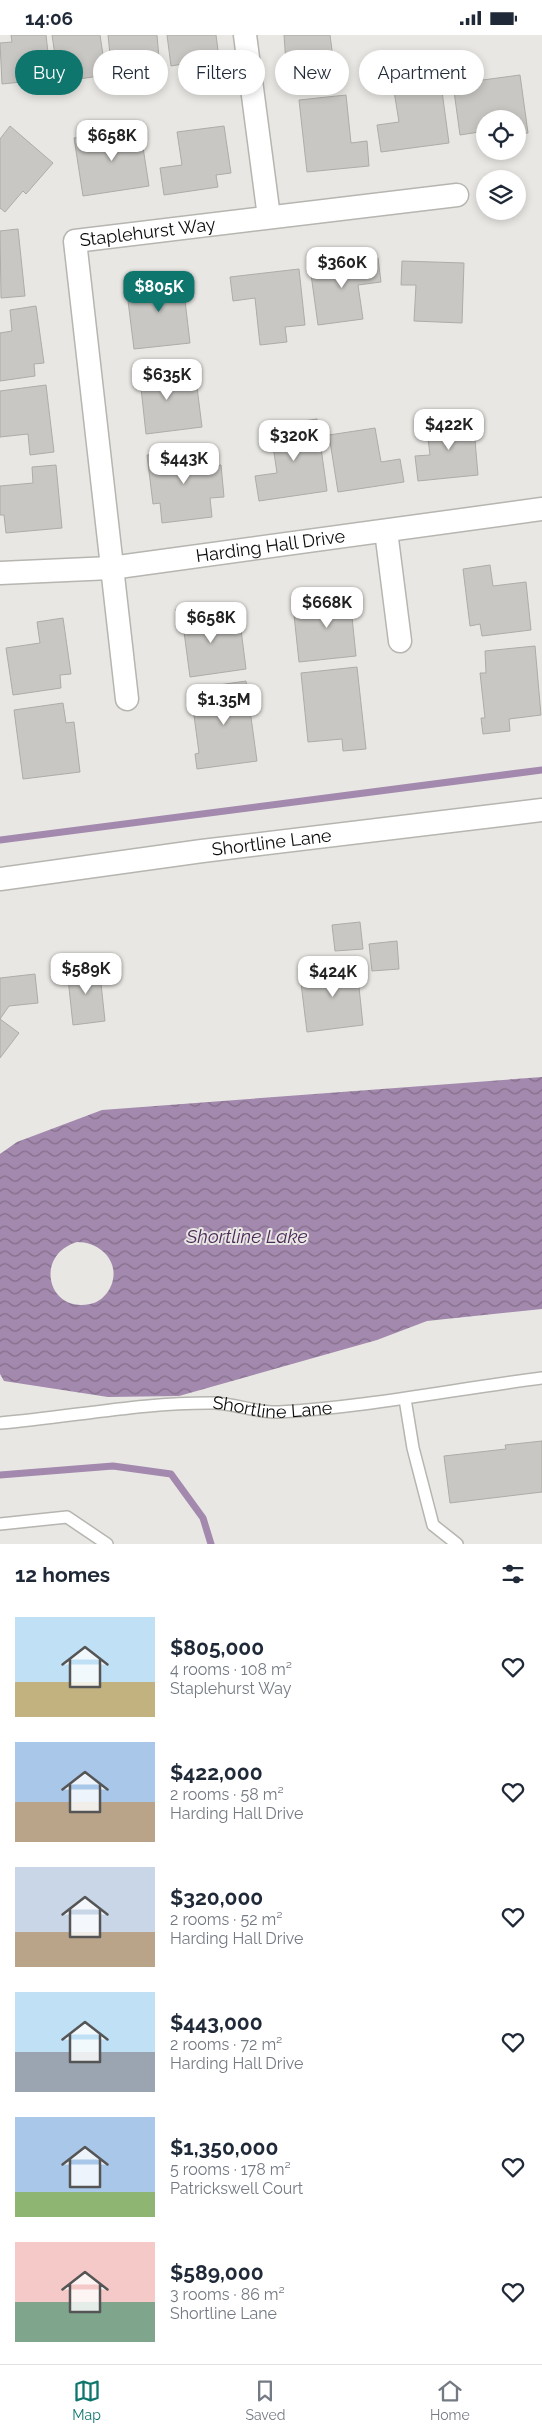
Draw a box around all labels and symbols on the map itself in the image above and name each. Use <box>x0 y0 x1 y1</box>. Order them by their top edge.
pin: $658K <box>77 119 147 162</box>
street label: Staplehurst Way <box>78 213 217 250</box>
pin: $360K <box>307 247 377 289</box>
pin: $805K <box>124 271 194 313</box>
pin: $635K <box>132 359 202 401</box>
pin: $422K <box>414 409 484 451</box>
pin: $320K <box>259 419 329 462</box>
pin: $443K <box>149 443 219 485</box>
street label: Harding Hall Drive <box>194 525 347 566</box>
pin: $668K <box>292 587 362 629</box>
pin: $658K <box>176 601 246 644</box>
pin: $1.35M <box>183 683 265 726</box>
street label: Shortline Lane <box>210 824 333 860</box>
pin: $589K <box>51 953 121 995</box>
pin: $424K <box>298 955 368 998</box>
water label: Shortline Lake <box>185 1225 308 1247</box>
street label: Shortline Lane <box>212 1392 334 1422</box>

